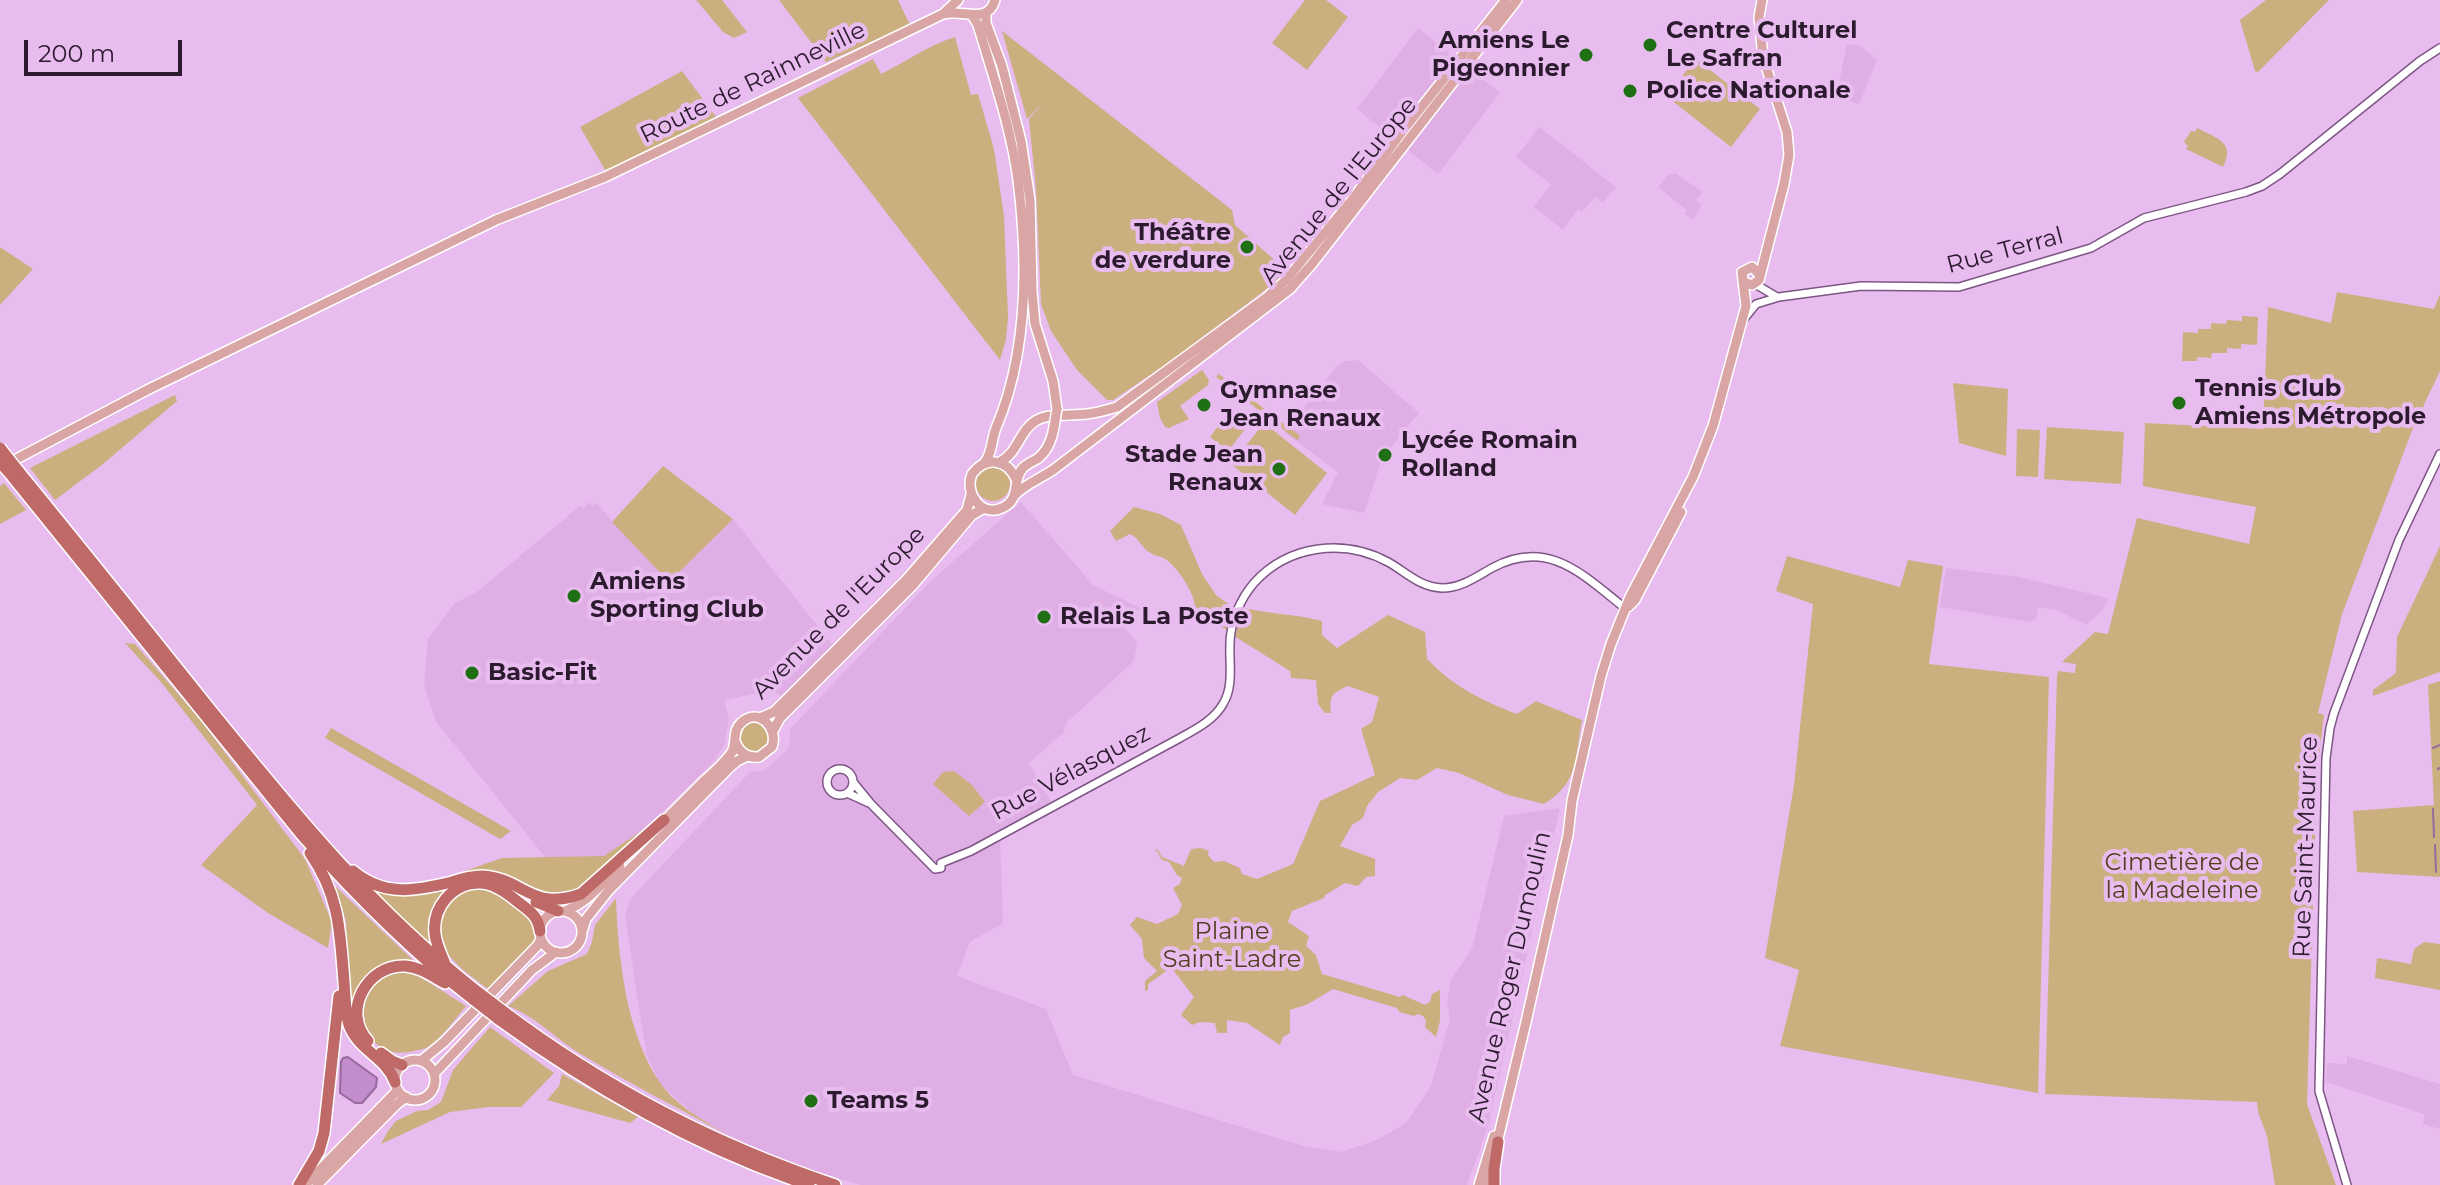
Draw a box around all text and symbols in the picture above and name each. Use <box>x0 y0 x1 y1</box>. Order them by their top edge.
street label: Route de Rainneville <box>636 16 870 150</box>
place label: Centre Culturel Le Safran <box>1666 17 1857 73</box>
scale bar <box>28 24 186 74</box>
place label: Amiens Le Pigeonnier <box>1432 27 1570 83</box>
marker: Centre Culturel Le Safran <box>1641 36 1659 54</box>
text: 200 m <box>38 39 115 68</box>
marker: Amiens Le Pigeonnier <box>1577 46 1595 64</box>
place label: Police Nationale <box>1646 77 1851 105</box>
marker: Police Nationale <box>1621 82 1639 100</box>
street label: Avenue de l'Europe <box>1255 92 1423 290</box>
place label: Théâtre de verdure <box>1095 219 1231 275</box>
street label: Rue Terral <box>1943 222 2067 280</box>
marker: Théâtre de verdure <box>1238 238 1256 256</box>
place label: Tennis Club Amiens Métropole <box>2195 375 2426 431</box>
place label: Gymnase Jean Renaux <box>1220 377 1381 433</box>
marker: Tennis Club Amiens Métropole <box>2170 394 2188 412</box>
marker: Gymnase Jean Renaux <box>1195 396 1213 414</box>
place label: Lycée Romain Rolland <box>1401 427 1578 483</box>
place label: Stade Jean Renaux <box>1125 441 1263 497</box>
marker: Lycée Romain Rolland <box>1376 446 1394 464</box>
marker: Stade Jean Renaux <box>1270 460 1288 478</box>
street label: Avenue de l'Europe <box>747 521 931 705</box>
place label: Amiens Sporting Club <box>590 568 764 624</box>
marker: Amiens Sporting Club <box>565 587 583 605</box>
place label: Relais La Poste <box>1060 603 1249 631</box>
marker: Relais La Poste <box>1035 608 1053 626</box>
place label: Basic-Fit <box>488 659 597 687</box>
marker: Basic-Fit <box>463 664 481 682</box>
street label: Rue Vélasquez <box>987 719 1155 827</box>
street label: Rue Saint-Maurice <box>2288 736 2324 958</box>
street label: Avenue Roger Dumoulin <box>1462 829 1558 1125</box>
park label: Cimetière de la Madeleine <box>2105 849 2259 905</box>
park label: Plaine Saint-Ladre <box>1163 918 1301 974</box>
place label: Teams 5 <box>827 1087 929 1115</box>
marker: Teams 5 <box>802 1092 820 1110</box>

